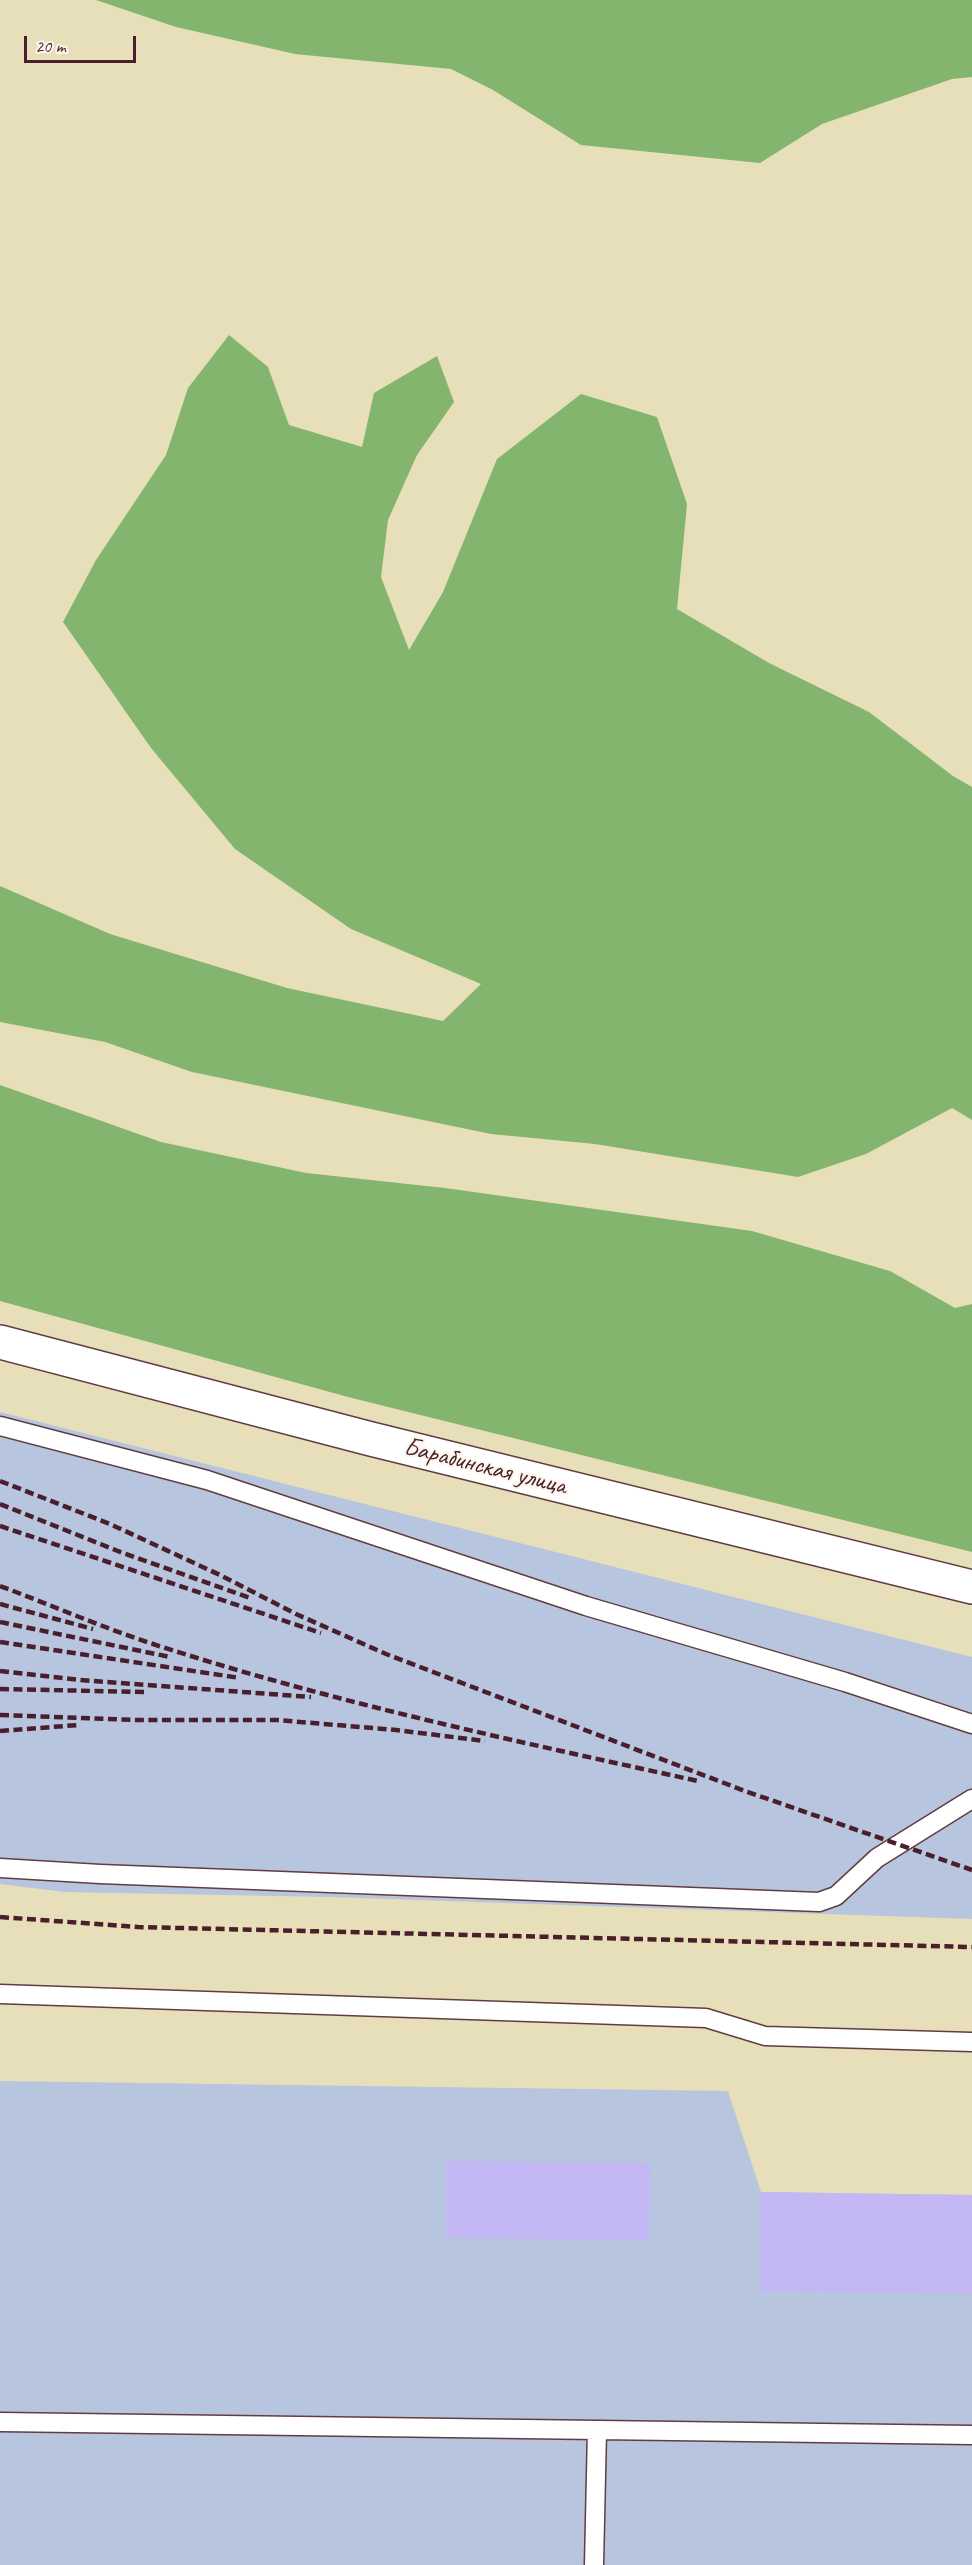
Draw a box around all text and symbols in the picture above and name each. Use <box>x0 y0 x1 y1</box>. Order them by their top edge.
scale bar <box>27 24 140 62</box>
text: 20 m <box>35 35 66 57</box>
street label: Барабинская улица <box>401 1432 569 1502</box>

